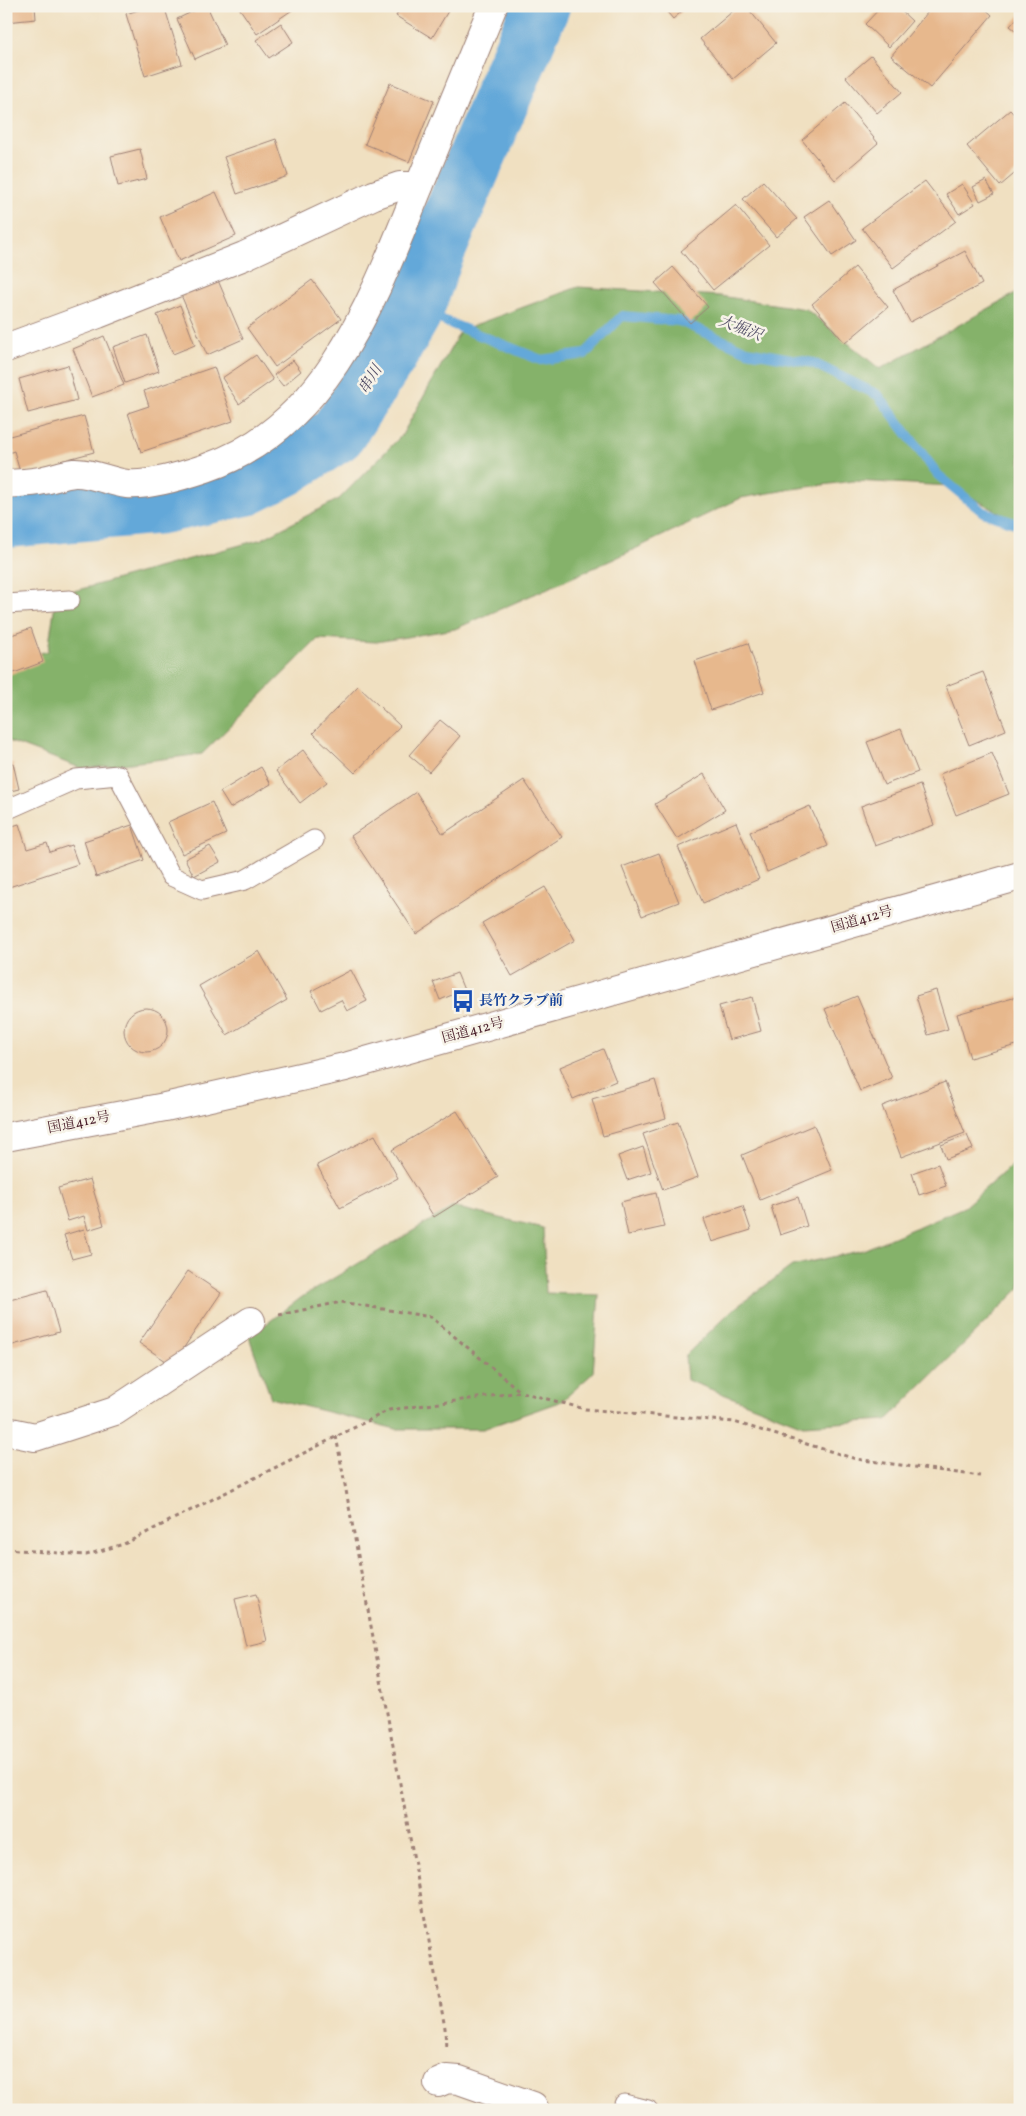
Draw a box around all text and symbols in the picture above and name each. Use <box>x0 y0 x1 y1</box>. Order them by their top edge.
water label: 大堀沢 <box>715 311 767 348</box>
water label: 串川 <box>354 360 389 398</box>
street label: 国道412号 <box>829 902 895 938</box>
bus stop icon: 長竹クラブ前 <box>450 988 476 1014</box>
place label: 長竹クラブ前 <box>479 992 563 1011</box>
street label: 国道412号 <box>440 1014 506 1048</box>
street label: 国道412号 <box>46 1108 112 1138</box>

